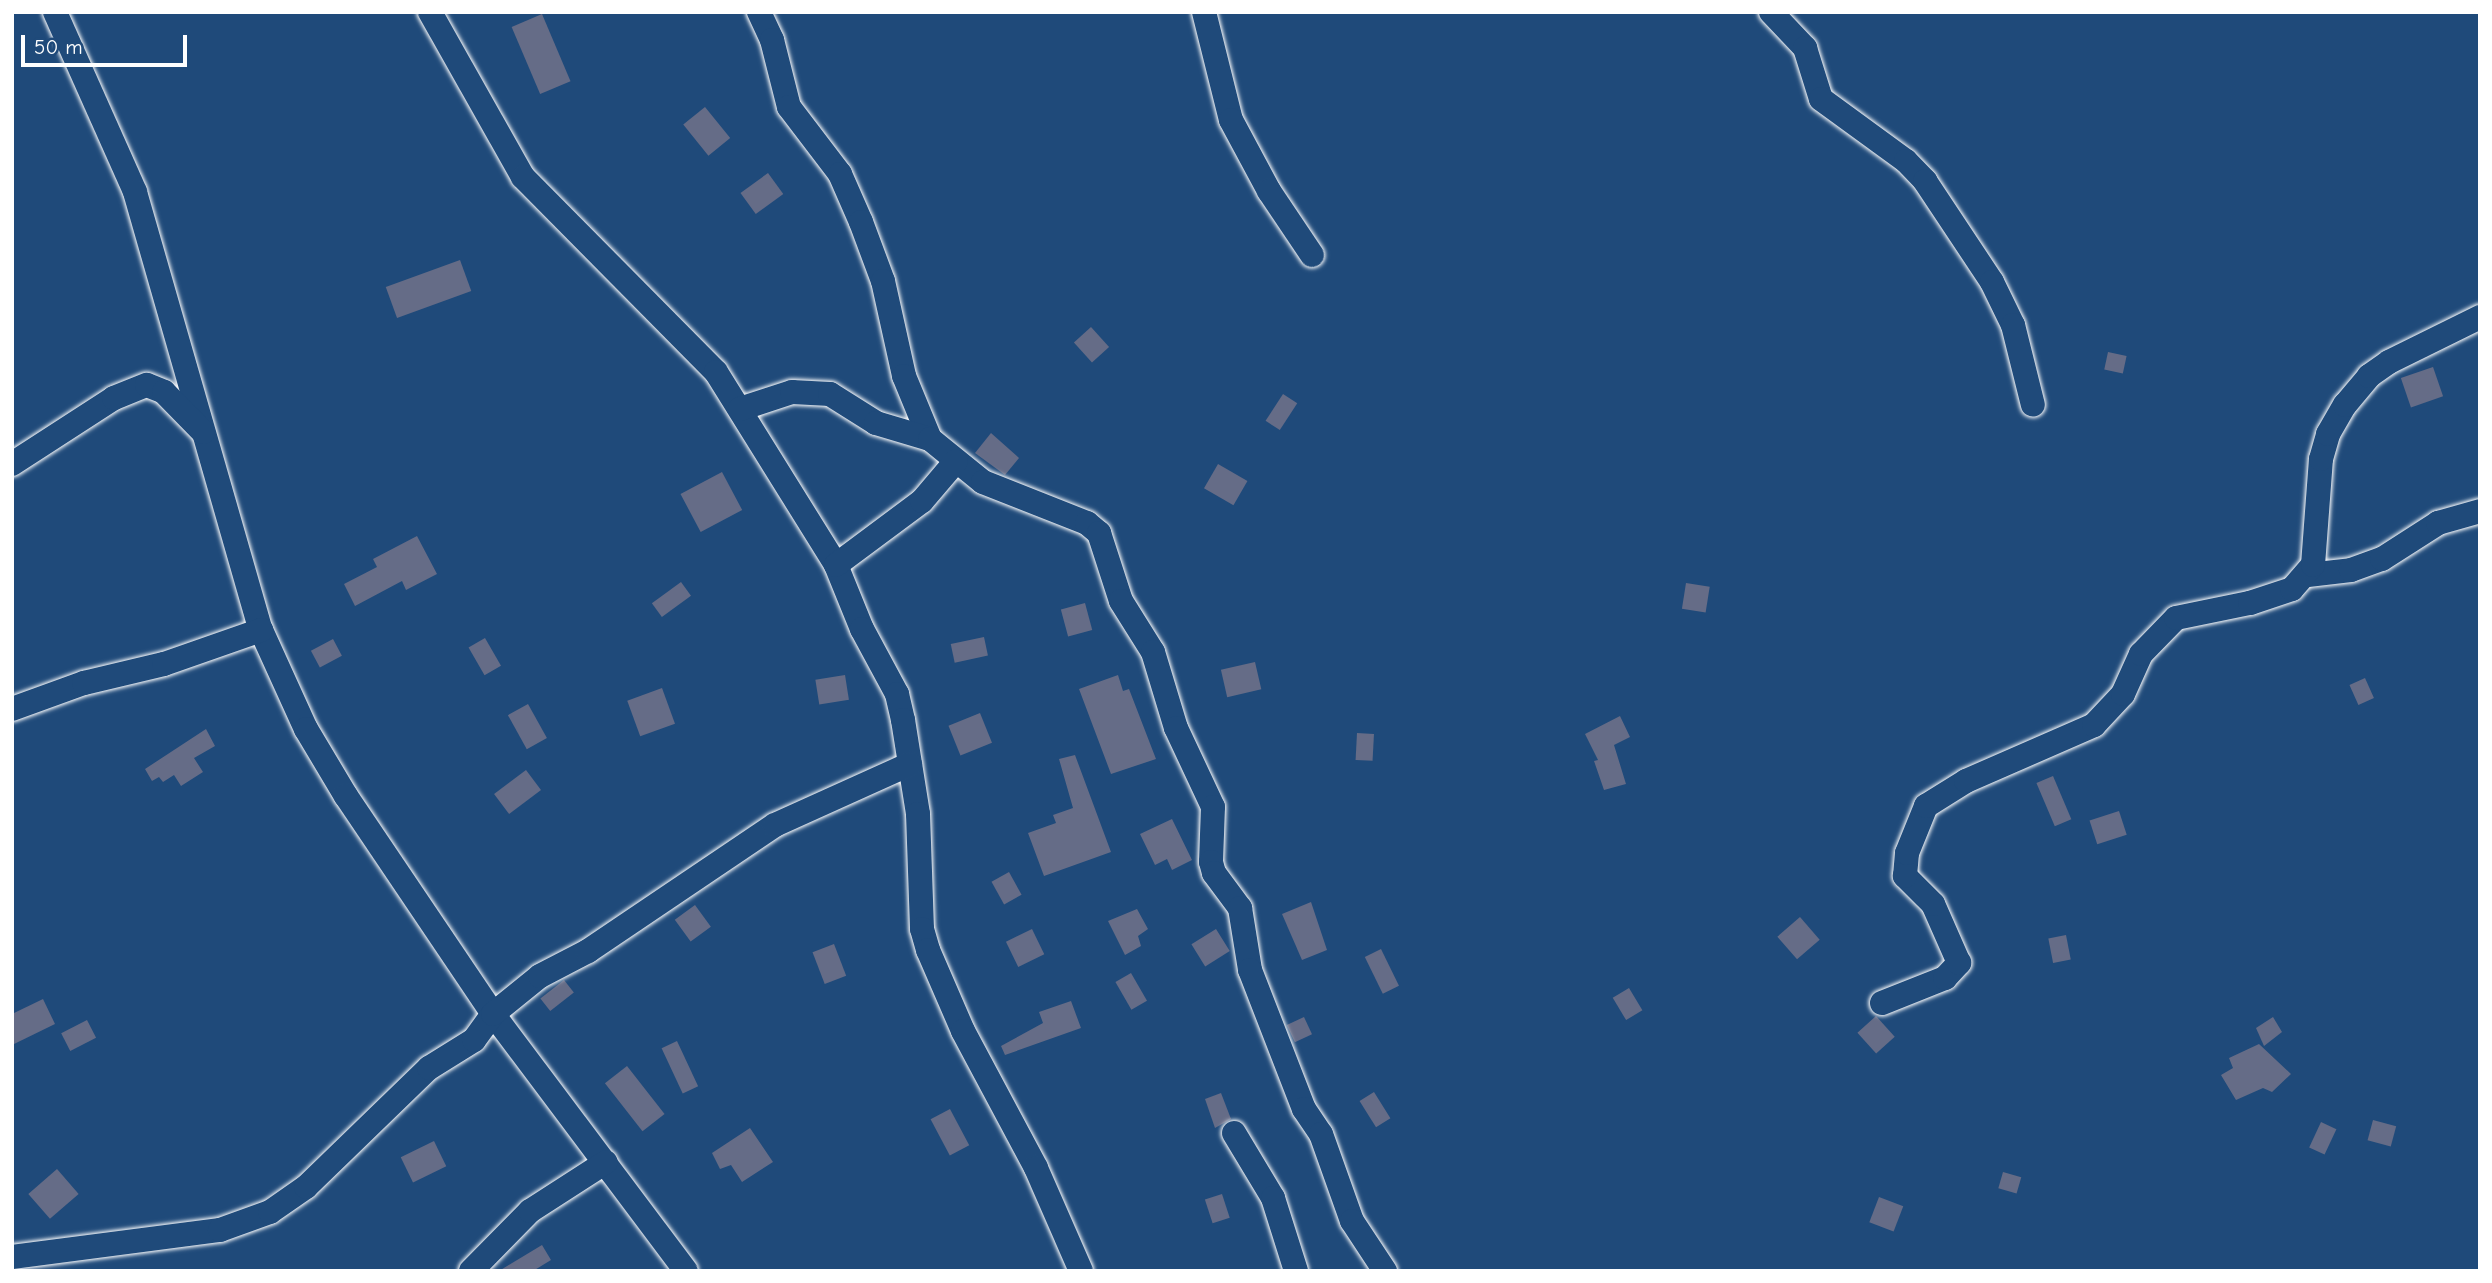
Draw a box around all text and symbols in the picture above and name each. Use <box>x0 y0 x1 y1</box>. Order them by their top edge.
scale bar <box>24 21 191 65</box>
text: 50 m <box>34 35 83 59</box>

